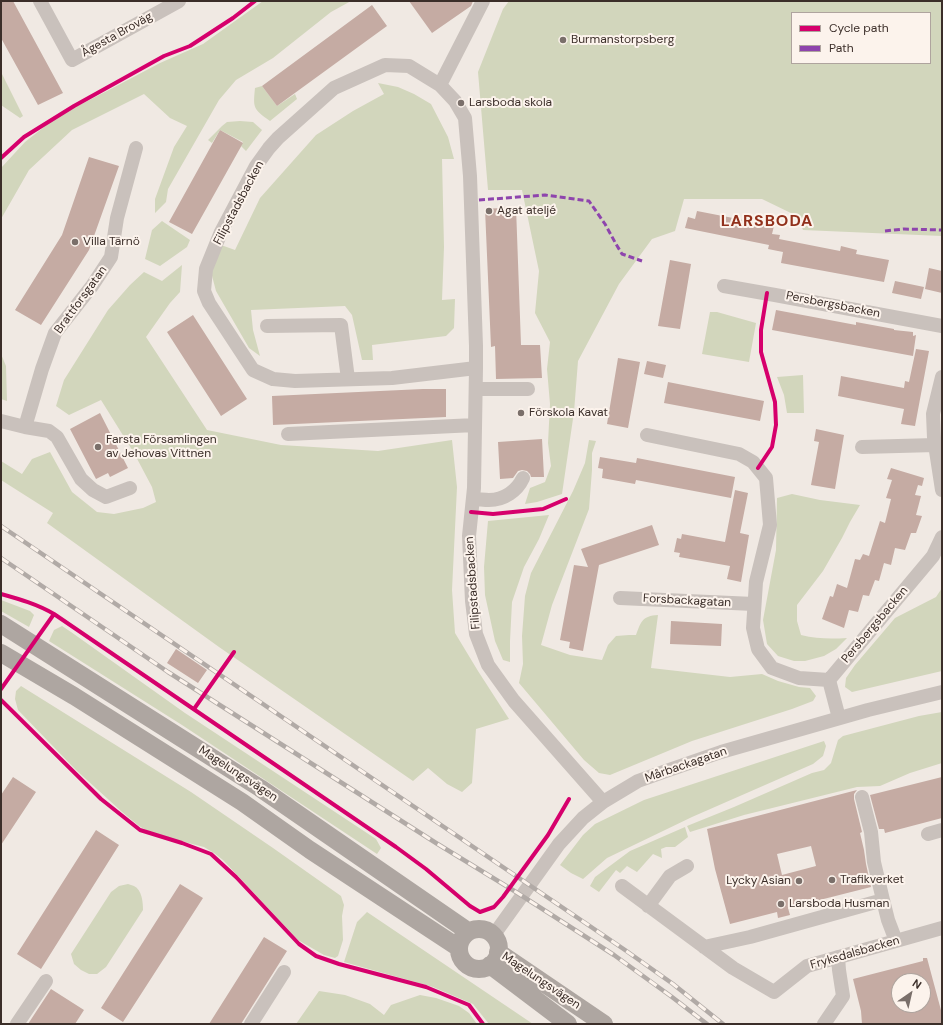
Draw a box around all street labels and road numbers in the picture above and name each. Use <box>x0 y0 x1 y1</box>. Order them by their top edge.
street label: Ågesta Broväg <box>79 10 155 60</box>
street label: Filipstadsbacken <box>211 159 267 247</box>
street label: Brattforsgatan <box>52 263 110 337</box>
street label: Persbergsbacken <box>785 289 881 321</box>
street label: Filipstadsbacken <box>463 536 483 630</box>
street label: Persbergsbacken <box>839 584 911 666</box>
street label: Forsbackagatan <box>643 591 731 611</box>
street label: Magelungsvägen <box>196 743 280 805</box>
street label: Mårbackagatan <box>643 744 729 786</box>
street label: Fryksdalsbacken <box>809 933 901 973</box>
street label: Magelungsvägen <box>499 949 583 1013</box>

